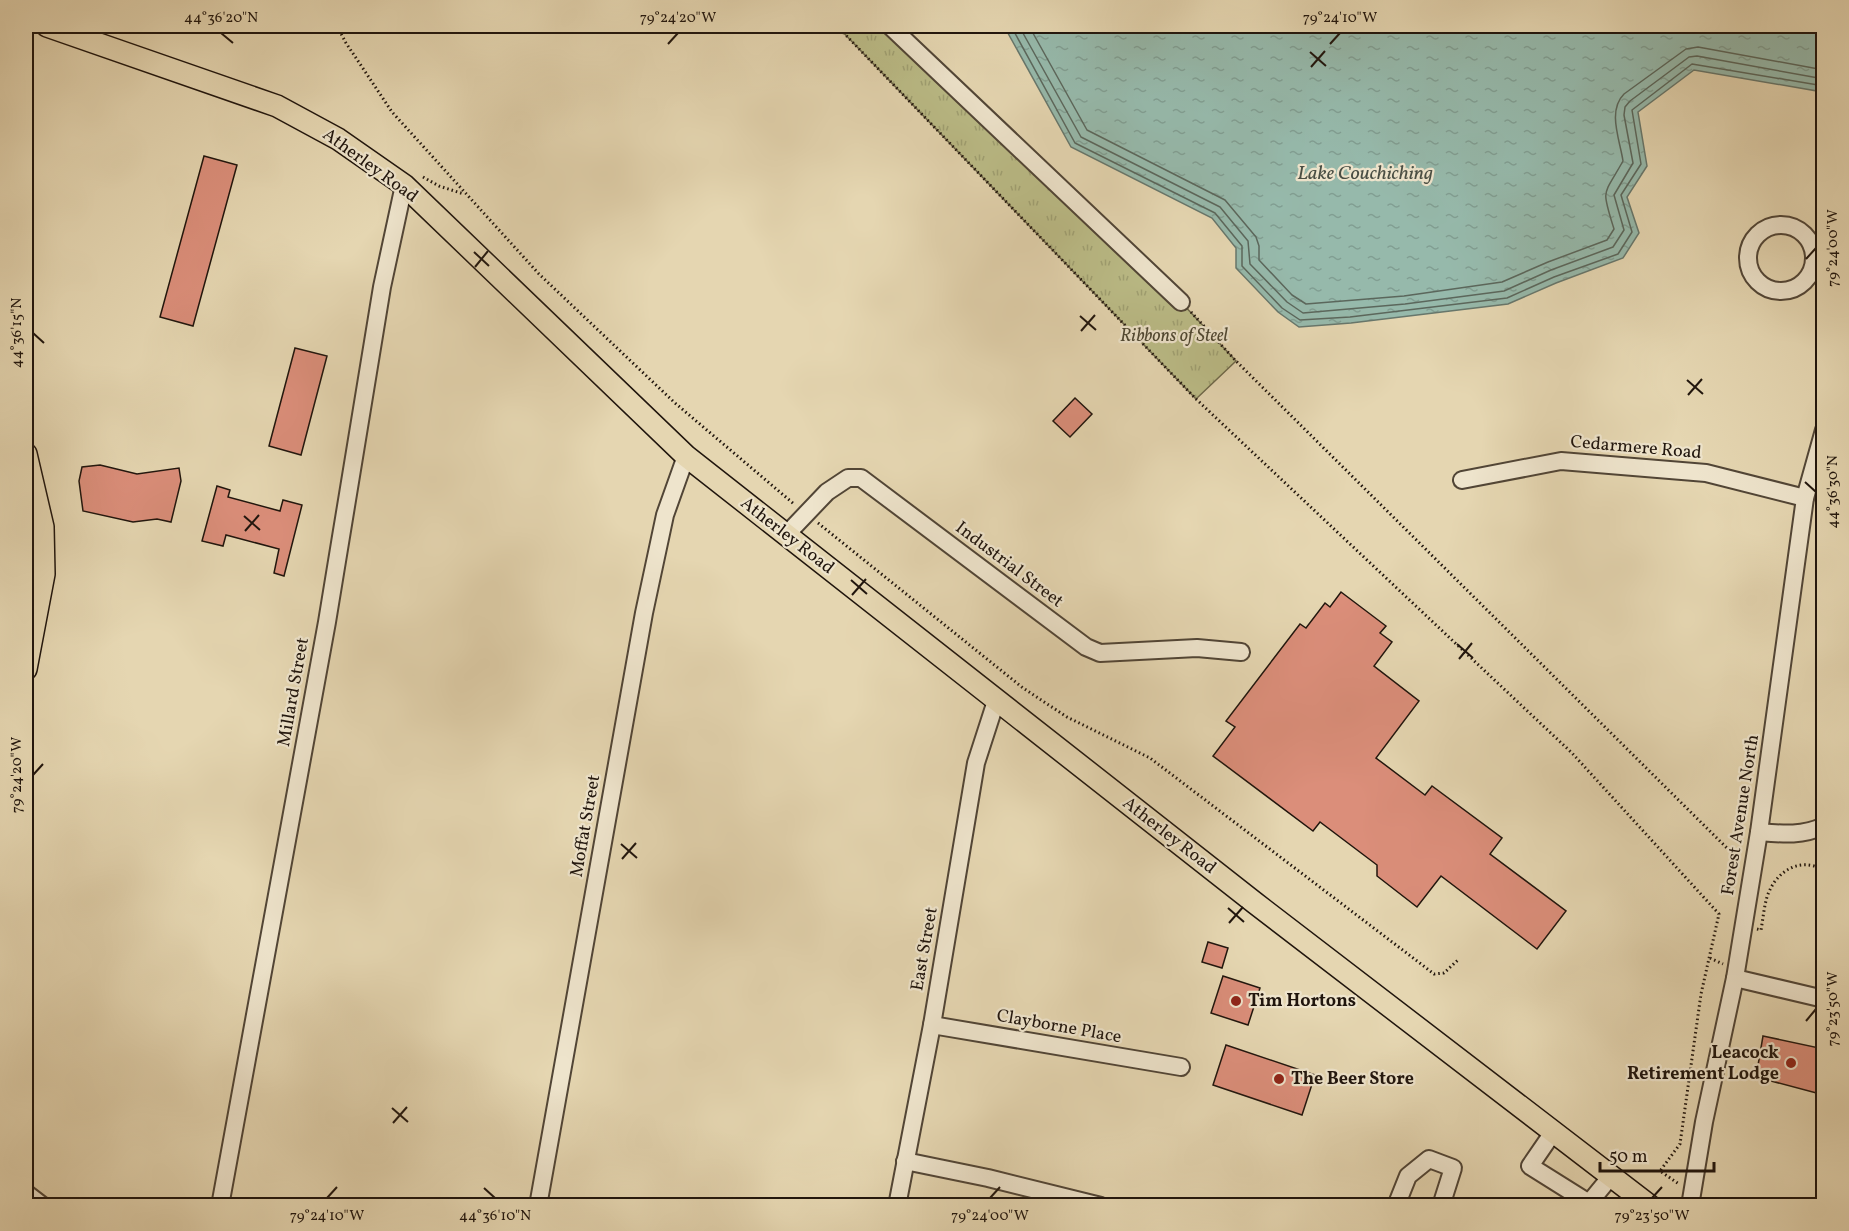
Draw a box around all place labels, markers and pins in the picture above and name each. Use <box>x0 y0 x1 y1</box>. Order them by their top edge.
place label: Tim Hortons <box>1248 989 1356 1014</box>
marker: Tim Hortons <box>1229 994 1243 1008</box>
place label: Leacock Retirement Lodge <box>1627 1041 1779 1087</box>
marker: Leacock Retirement Lodge <box>1784 1056 1798 1070</box>
place label: The Beer Store <box>1291 1067 1414 1092</box>
marker: The Beer Store <box>1272 1072 1286 1086</box>

